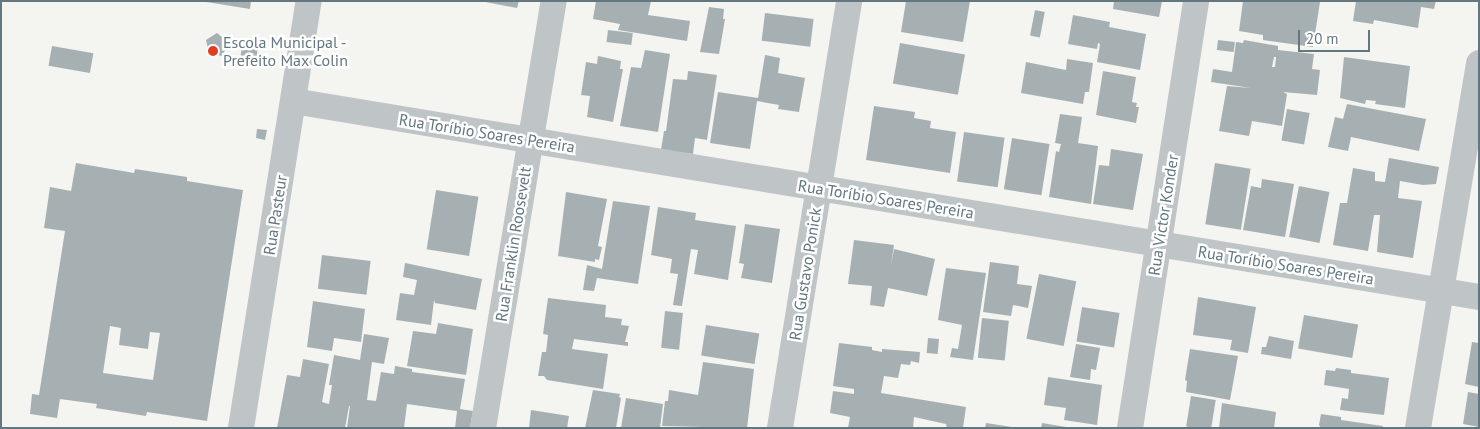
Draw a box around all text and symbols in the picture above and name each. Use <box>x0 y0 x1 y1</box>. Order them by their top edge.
scale bar <box>1300 20 1372 52</box>
text: 20 m <box>1306 29 1339 48</box>
place label: Escola Municipal - Prefeito Max Colin <box>223 32 348 70</box>
marker: Escola Municipal - Prefeito Max Colin <box>207 45 219 57</box>
street label: Rua Toríbio Soares Pereira <box>397 110 577 156</box>
street label: Rua Victor Konder <box>1144 153 1182 277</box>
street label: Rua Franklin Roosevelt <box>491 165 535 323</box>
street label: Rua Pasteur <box>259 174 291 256</box>
street label: Rua Toríbio Soares Pereira <box>796 176 976 222</box>
street label: Rua Gustavo Ponick <box>785 206 825 342</box>
street label: Rua Toríbio Soares Pereira <box>1196 242 1376 288</box>

